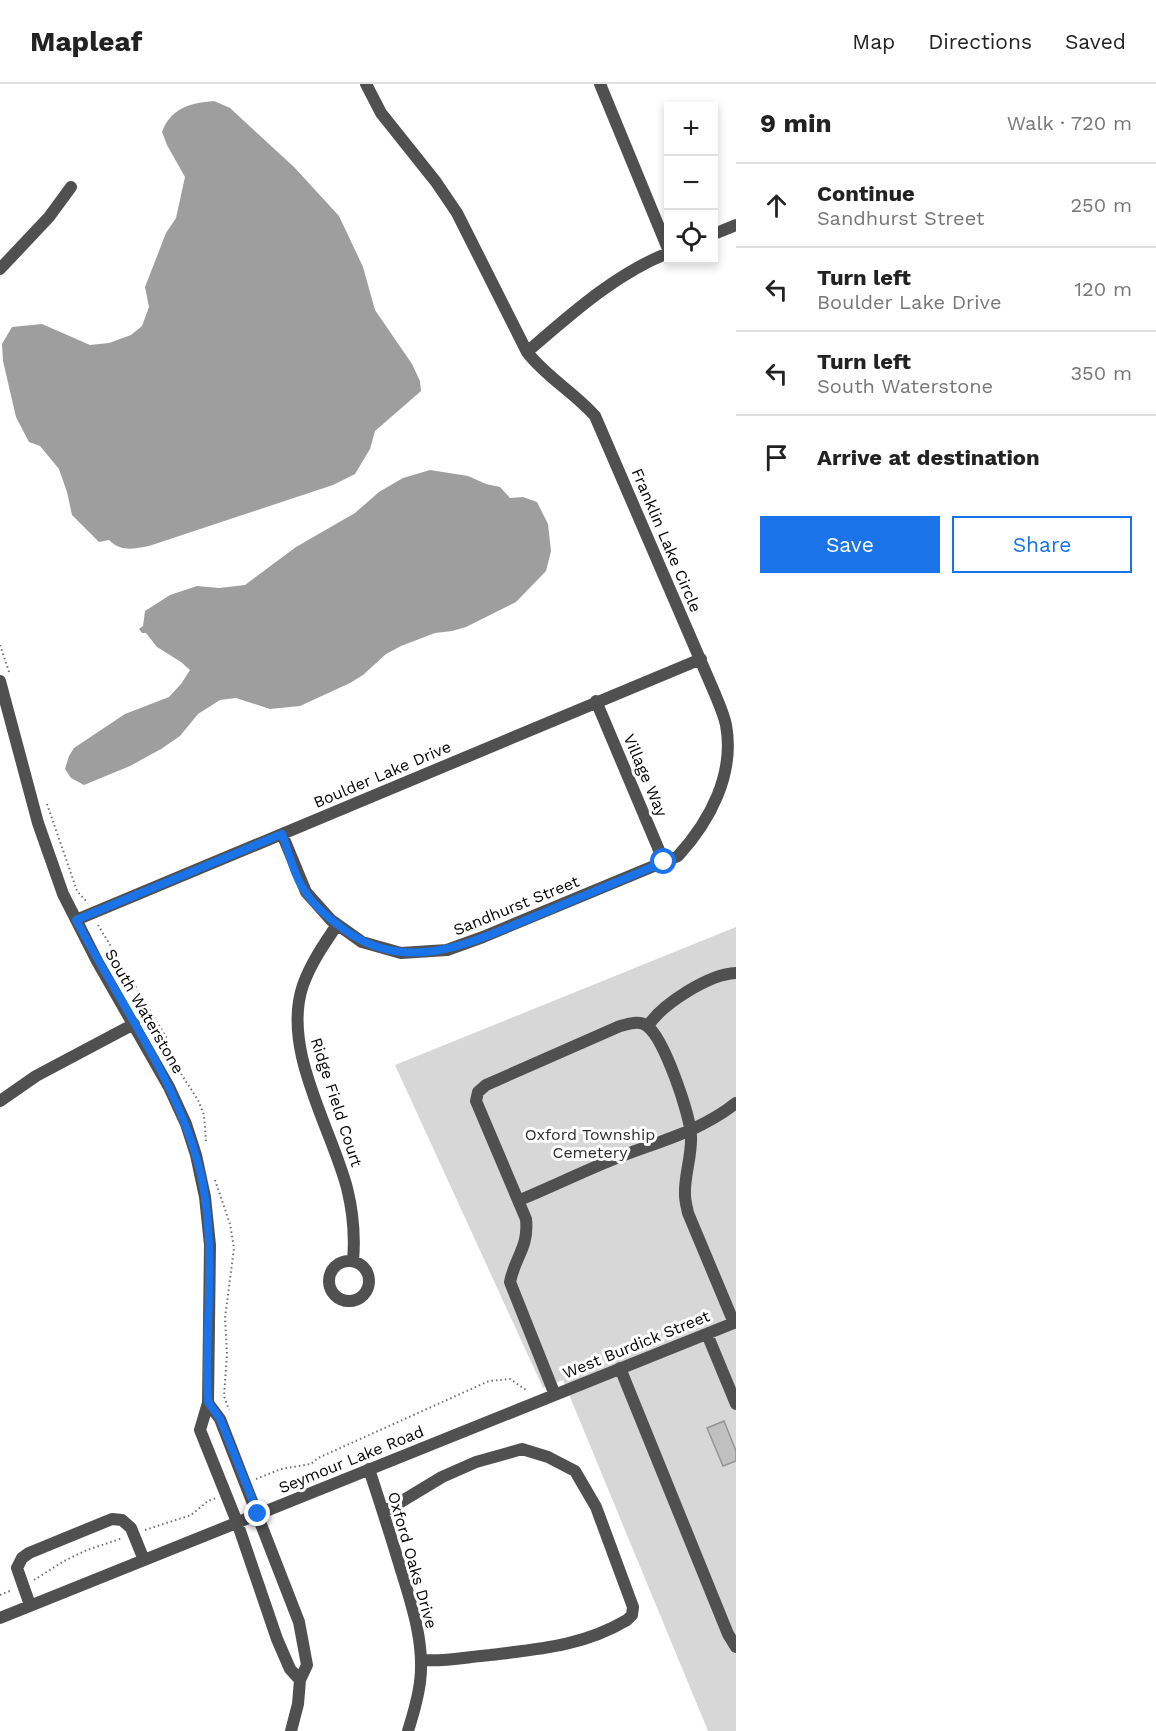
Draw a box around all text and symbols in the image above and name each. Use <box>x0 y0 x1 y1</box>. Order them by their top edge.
text: Mapleaf <box>30 25 142 58</box>
text: Map <box>852 29 895 54</box>
text: Directions <box>928 29 1032 54</box>
text: Saved <box>1065 29 1126 54</box>
map controls <box>664 102 718 264</box>
button: + <box>664 102 718 156</box>
text: 9 min <box>760 108 832 138</box>
text: Walk · 720 m <box>1007 111 1132 135</box>
button: − <box>664 156 718 210</box>
text: Continue <box>817 181 915 206</box>
icon: ahead <box>760 189 793 222</box>
text: 250 m <box>1070 193 1132 217</box>
text: Sandhurst Street <box>817 206 984 230</box>
button: locate <box>664 210 718 264</box>
text: Turn left <box>817 265 911 290</box>
icon: left <box>760 273 793 306</box>
text: 120 m <box>1074 277 1132 301</box>
text: Boulder Lake Drive <box>817 290 1001 314</box>
text: Turn left <box>817 349 911 374</box>
icon: left <box>760 357 793 390</box>
text: 350 m <box>1070 361 1132 385</box>
text: South Waterstone <box>817 374 993 398</box>
icon: arrive <box>760 441 793 474</box>
text: Arrive at destination <box>817 445 1040 470</box>
street label: Franklin Lake Circle <box>628 465 705 615</box>
button: Save <box>760 516 940 573</box>
button: Share <box>952 516 1132 573</box>
street label: Village Way <box>620 731 672 820</box>
street label: Boulder Lake Drive <box>311 737 454 812</box>
route start <box>650 848 676 874</box>
street label: Sandhurst Street <box>451 871 582 939</box>
street label: South Waterstone <box>101 945 188 1077</box>
street label: Ridge Field Court <box>307 1035 366 1170</box>
park label: Oxford Township Cemetery <box>525 1125 655 1162</box>
street label: West Burdick Street <box>560 1306 713 1383</box>
street label: Seymour Lake Road <box>276 1422 427 1497</box>
street label: Oxford Oaks Drive <box>384 1490 441 1631</box>
route end <box>244 1500 270 1526</box>

